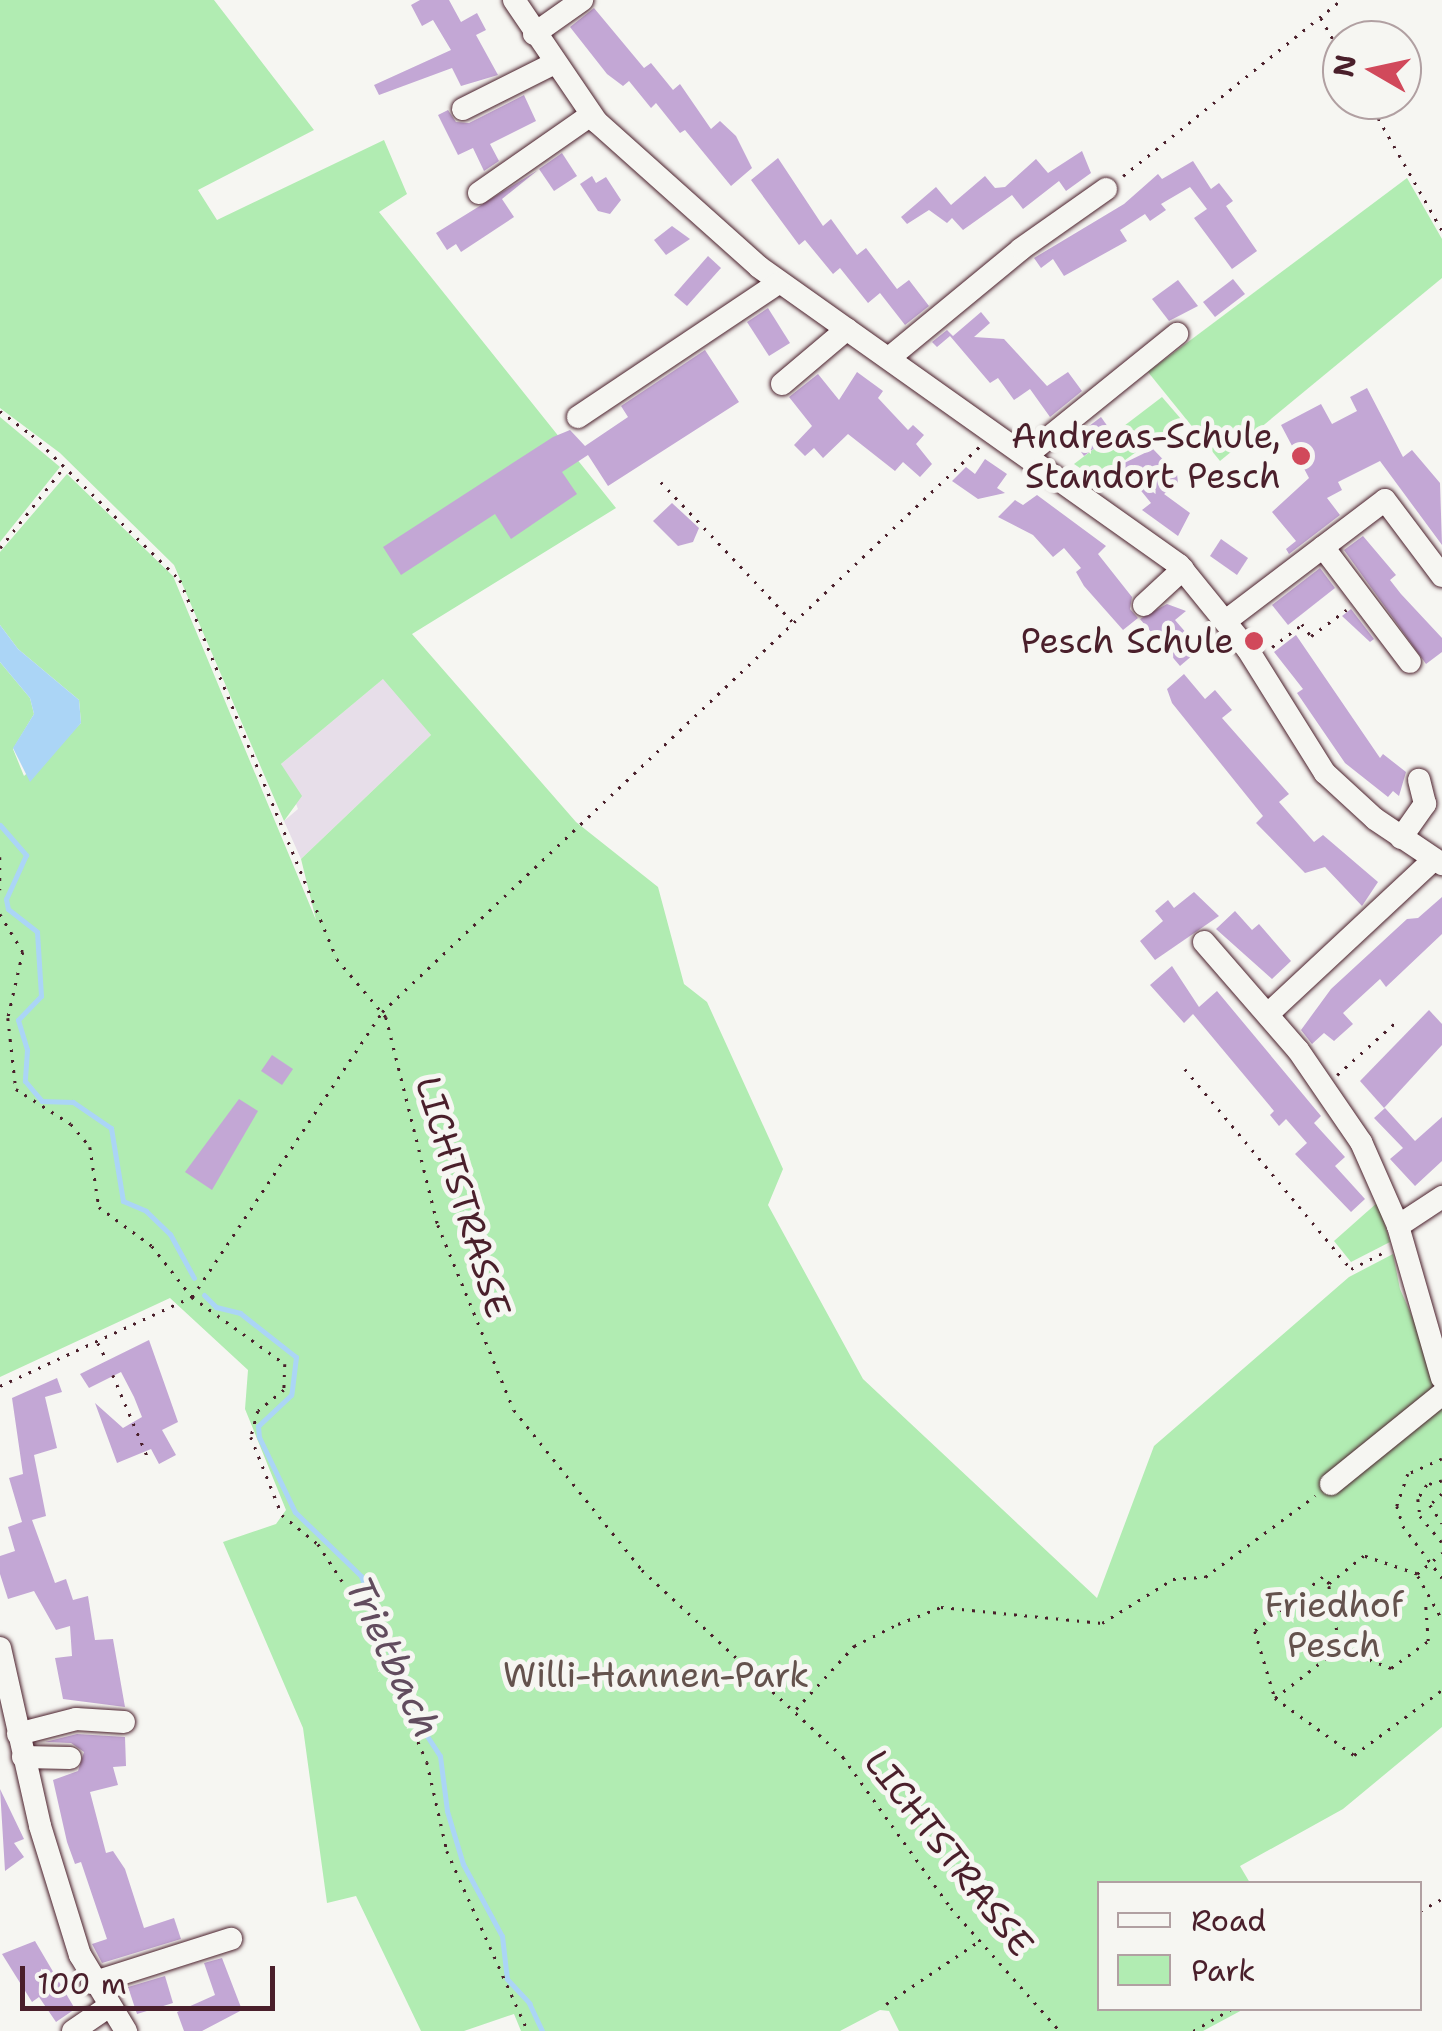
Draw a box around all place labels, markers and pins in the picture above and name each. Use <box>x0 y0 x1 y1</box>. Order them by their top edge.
place label: Andreas-Schule, Standort Pesch <box>1011 415 1281 497</box>
marker: Andreas-Schule, Standort Pesch <box>1290 445 1312 467</box>
place label: Pesch Schule <box>1020 620 1234 662</box>
marker: Pesch Schule <box>1243 630 1265 652</box>

